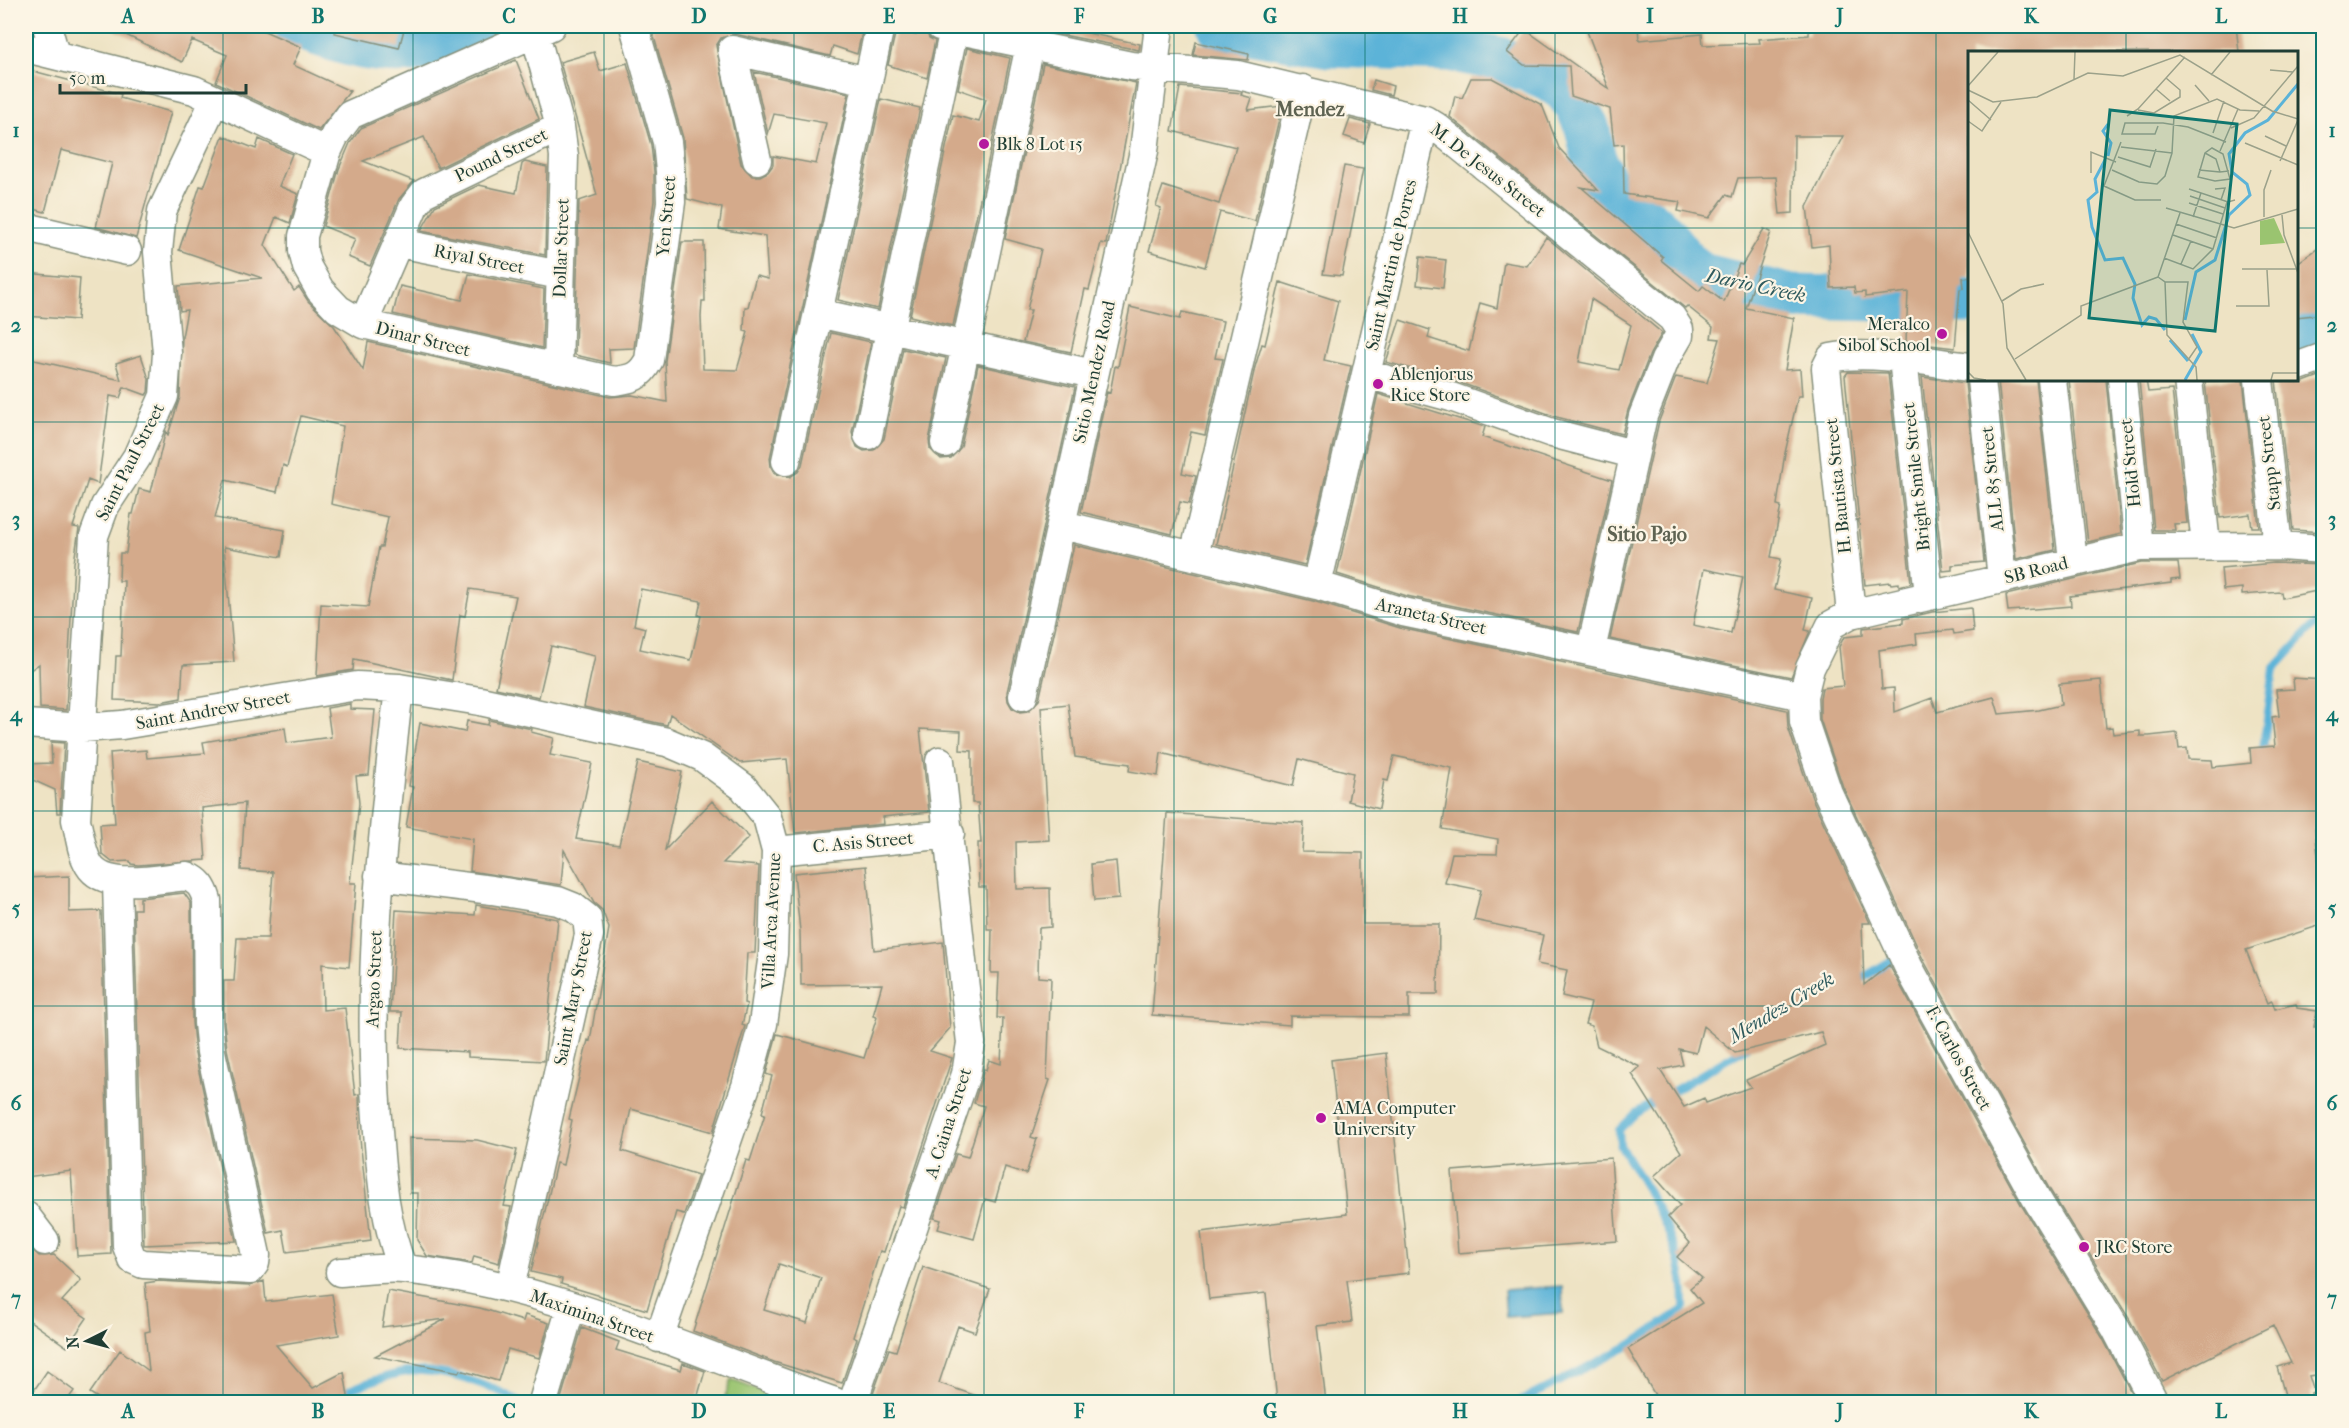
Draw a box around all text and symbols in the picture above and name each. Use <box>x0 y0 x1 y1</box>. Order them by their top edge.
text: A <box>120 5 136 28</box>
text: B <box>311 5 325 28</box>
text: C <box>502 5 516 28</box>
text: D <box>691 5 707 28</box>
text: E <box>883 5 895 28</box>
text: F <box>1073 5 1085 28</box>
text: G <box>1263 5 1277 28</box>
text: H <box>1452 5 1468 28</box>
text: I <box>1646 5 1654 28</box>
text: J <box>1834 5 1844 28</box>
text: K <box>2024 5 2040 28</box>
text: L <box>2215 5 2228 28</box>
inset map <box>1968 51 2298 381</box>
scale bar <box>60 57 246 95</box>
text: 50 m <box>69 68 106 89</box>
district label: Mendez <box>1274 98 1345 121</box>
text: 1 <box>12 119 20 142</box>
street label: M. De Jesus Street <box>1426 119 1550 222</box>
text: 1 <box>2328 119 2336 142</box>
street label: Pound Street <box>451 124 552 187</box>
place label: Blk 8 Lot 15 <box>996 134 1083 155</box>
marker: Blk 8 Lot 15 <box>977 137 991 151</box>
street label: Yen Street <box>652 174 681 258</box>
street label: Saint Martin de Porres <box>1362 177 1421 353</box>
street label: Dollar Street <box>549 197 574 298</box>
street label: Riyal Street <box>432 240 527 279</box>
water label: Dario Creek <box>1702 263 1808 307</box>
street label: Sitio Mendez Road <box>1069 299 1120 445</box>
text: 2 <box>11 314 21 337</box>
place label: Meralco Sibol School <box>1838 314 1930 356</box>
text: 2 <box>2327 314 2337 337</box>
street label: Dinar Street <box>373 318 473 362</box>
marker: Meralco Sibol School <box>1935 327 1949 341</box>
place label: Ablenjorus Rice Store <box>1389 364 1474 406</box>
marker: Ablenjorus Rice Store <box>1371 377 1385 391</box>
street label: Saint Paul Street <box>92 399 169 524</box>
street label: Bright Smile Street <box>1898 401 1935 552</box>
street label: Stapp Street <box>2253 414 2286 511</box>
street label: H. Bautista Street <box>1821 417 1856 555</box>
street label: Hold Street <box>2115 417 2146 508</box>
street label: ALL 85 Street <box>1976 425 2009 533</box>
text: 3 <box>12 508 20 531</box>
text: 3 <box>2328 508 2336 531</box>
district label: Sitio Pajo <box>1607 523 1687 546</box>
street label: SB Road <box>2002 552 2070 589</box>
street label: Araneta Street <box>1372 593 1489 640</box>
street label: Saint Andrew Street <box>134 686 293 734</box>
text: 4 <box>9 703 23 727</box>
text: 4 <box>2325 703 2339 727</box>
street label: C. Asis Street <box>812 828 915 857</box>
street label: Villa Arca Avenue <box>757 852 786 991</box>
text: 5 <box>12 897 21 920</box>
text: 5 <box>2328 897 2337 920</box>
street label: Saint Mary Street <box>550 928 597 1067</box>
street label: Argao Street <box>362 929 387 1029</box>
water label: Mendez Creek <box>1722 967 1838 1049</box>
street label: F. Carlos Street <box>1921 1002 1996 1115</box>
street label: A. Caina Street <box>920 1065 976 1182</box>
text: 6 <box>11 1092 23 1115</box>
text: 6 <box>2327 1092 2339 1115</box>
place label: AMA Computer University <box>1332 1098 1456 1140</box>
marker: AMA Computer University <box>1314 1111 1328 1125</box>
place label: JRC Store <box>2094 1237 2173 1258</box>
marker: JRC Store <box>2077 1240 2091 1254</box>
street label: Maximina Street <box>527 1285 657 1348</box>
text: 7 <box>10 1287 21 1310</box>
text: 7 <box>2326 1287 2337 1310</box>
north arrow <box>57 1311 117 1371</box>
text: N <box>62 1335 83 1350</box>
text: A <box>120 1400 136 1423</box>
text: B <box>311 1400 325 1423</box>
text: C <box>502 1400 516 1423</box>
text: D <box>691 1400 707 1423</box>
text: E <box>883 1400 895 1423</box>
text: F <box>1073 1400 1085 1423</box>
text: G <box>1263 1400 1277 1423</box>
text: H <box>1452 1400 1468 1423</box>
text: I <box>1646 1400 1654 1423</box>
text: J <box>1834 1400 1844 1423</box>
text: K <box>2024 1400 2040 1423</box>
text: L <box>2215 1400 2228 1423</box>

